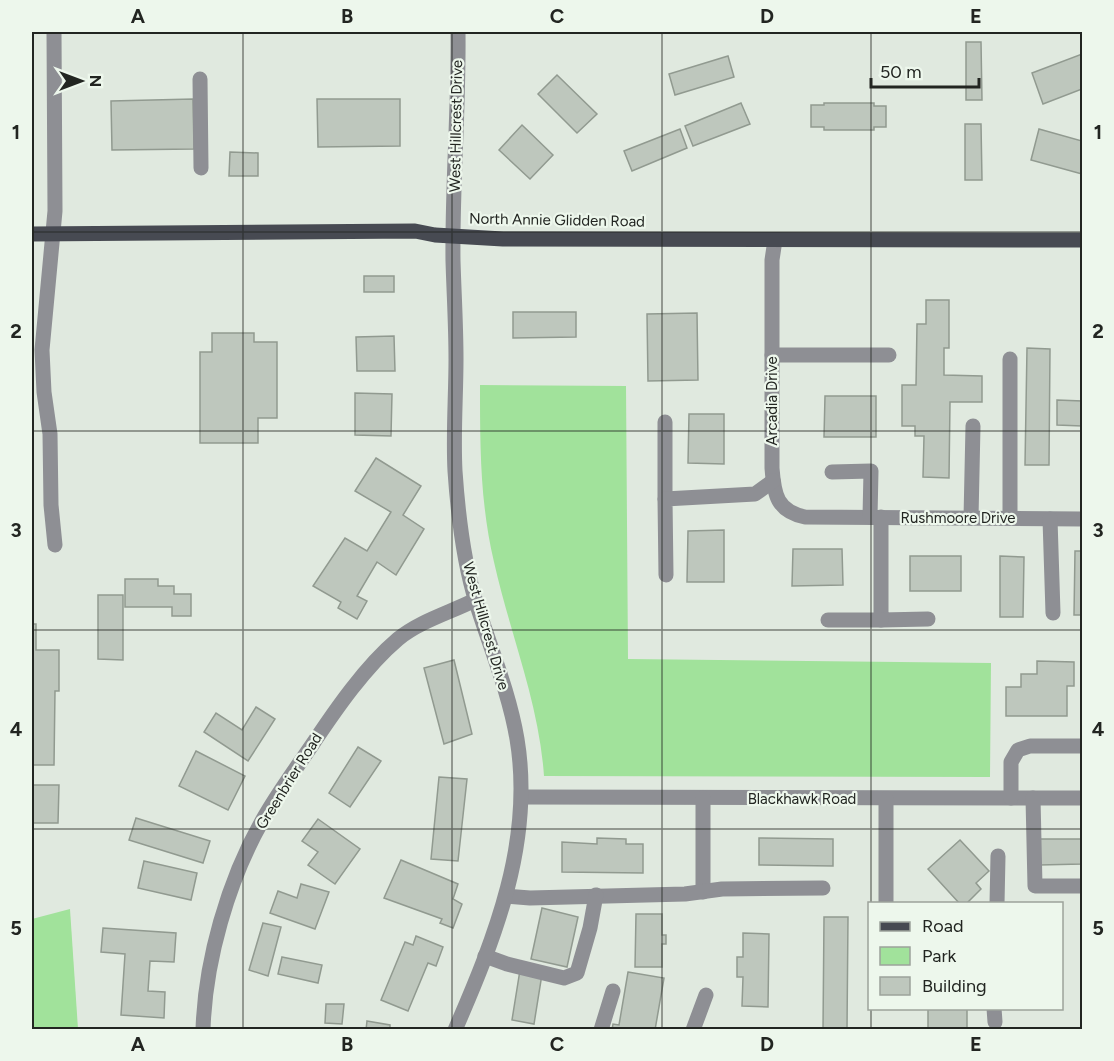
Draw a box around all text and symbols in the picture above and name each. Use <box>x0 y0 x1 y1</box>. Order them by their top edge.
text: A <box>131 4 146 28</box>
text: B <box>341 4 353 28</box>
text: C <box>550 4 564 28</box>
text: D <box>760 4 774 28</box>
text: E <box>970 4 982 28</box>
north arrow <box>51 51 111 111</box>
scale bar <box>871 51 979 89</box>
street label: West Hillcrest Drive <box>446 60 466 192</box>
text: 50 m <box>880 61 922 83</box>
text: N <box>86 75 105 87</box>
text: 1 <box>12 120 20 144</box>
text: 1 <box>1094 120 1102 144</box>
street label: North Annie Glidden Road <box>469 209 645 231</box>
text: 2 <box>10 319 22 343</box>
text: 2 <box>1092 319 1104 343</box>
street label: Arcadia Drive <box>763 356 781 446</box>
street label: Rushmoore Drive <box>901 509 1015 527</box>
text: 3 <box>10 518 22 542</box>
text: 3 <box>1092 518 1104 542</box>
street label: West Hillcrest Drive <box>459 560 513 692</box>
text: 4 <box>10 717 23 741</box>
text: 4 <box>1092 717 1105 741</box>
street label: Greenbrier Road <box>252 730 326 832</box>
street label: Blackhawk Road <box>748 790 856 808</box>
legend <box>868 902 1063 1010</box>
text: Road <box>922 915 963 937</box>
text: 5 <box>10 916 22 940</box>
text: 5 <box>1092 916 1104 940</box>
text: Park <box>922 945 957 967</box>
text: Building <box>922 975 987 997</box>
text: A <box>131 1032 146 1056</box>
text: B <box>341 1032 353 1056</box>
text: C <box>550 1032 564 1056</box>
text: D <box>760 1032 774 1056</box>
text: E <box>970 1032 982 1056</box>

